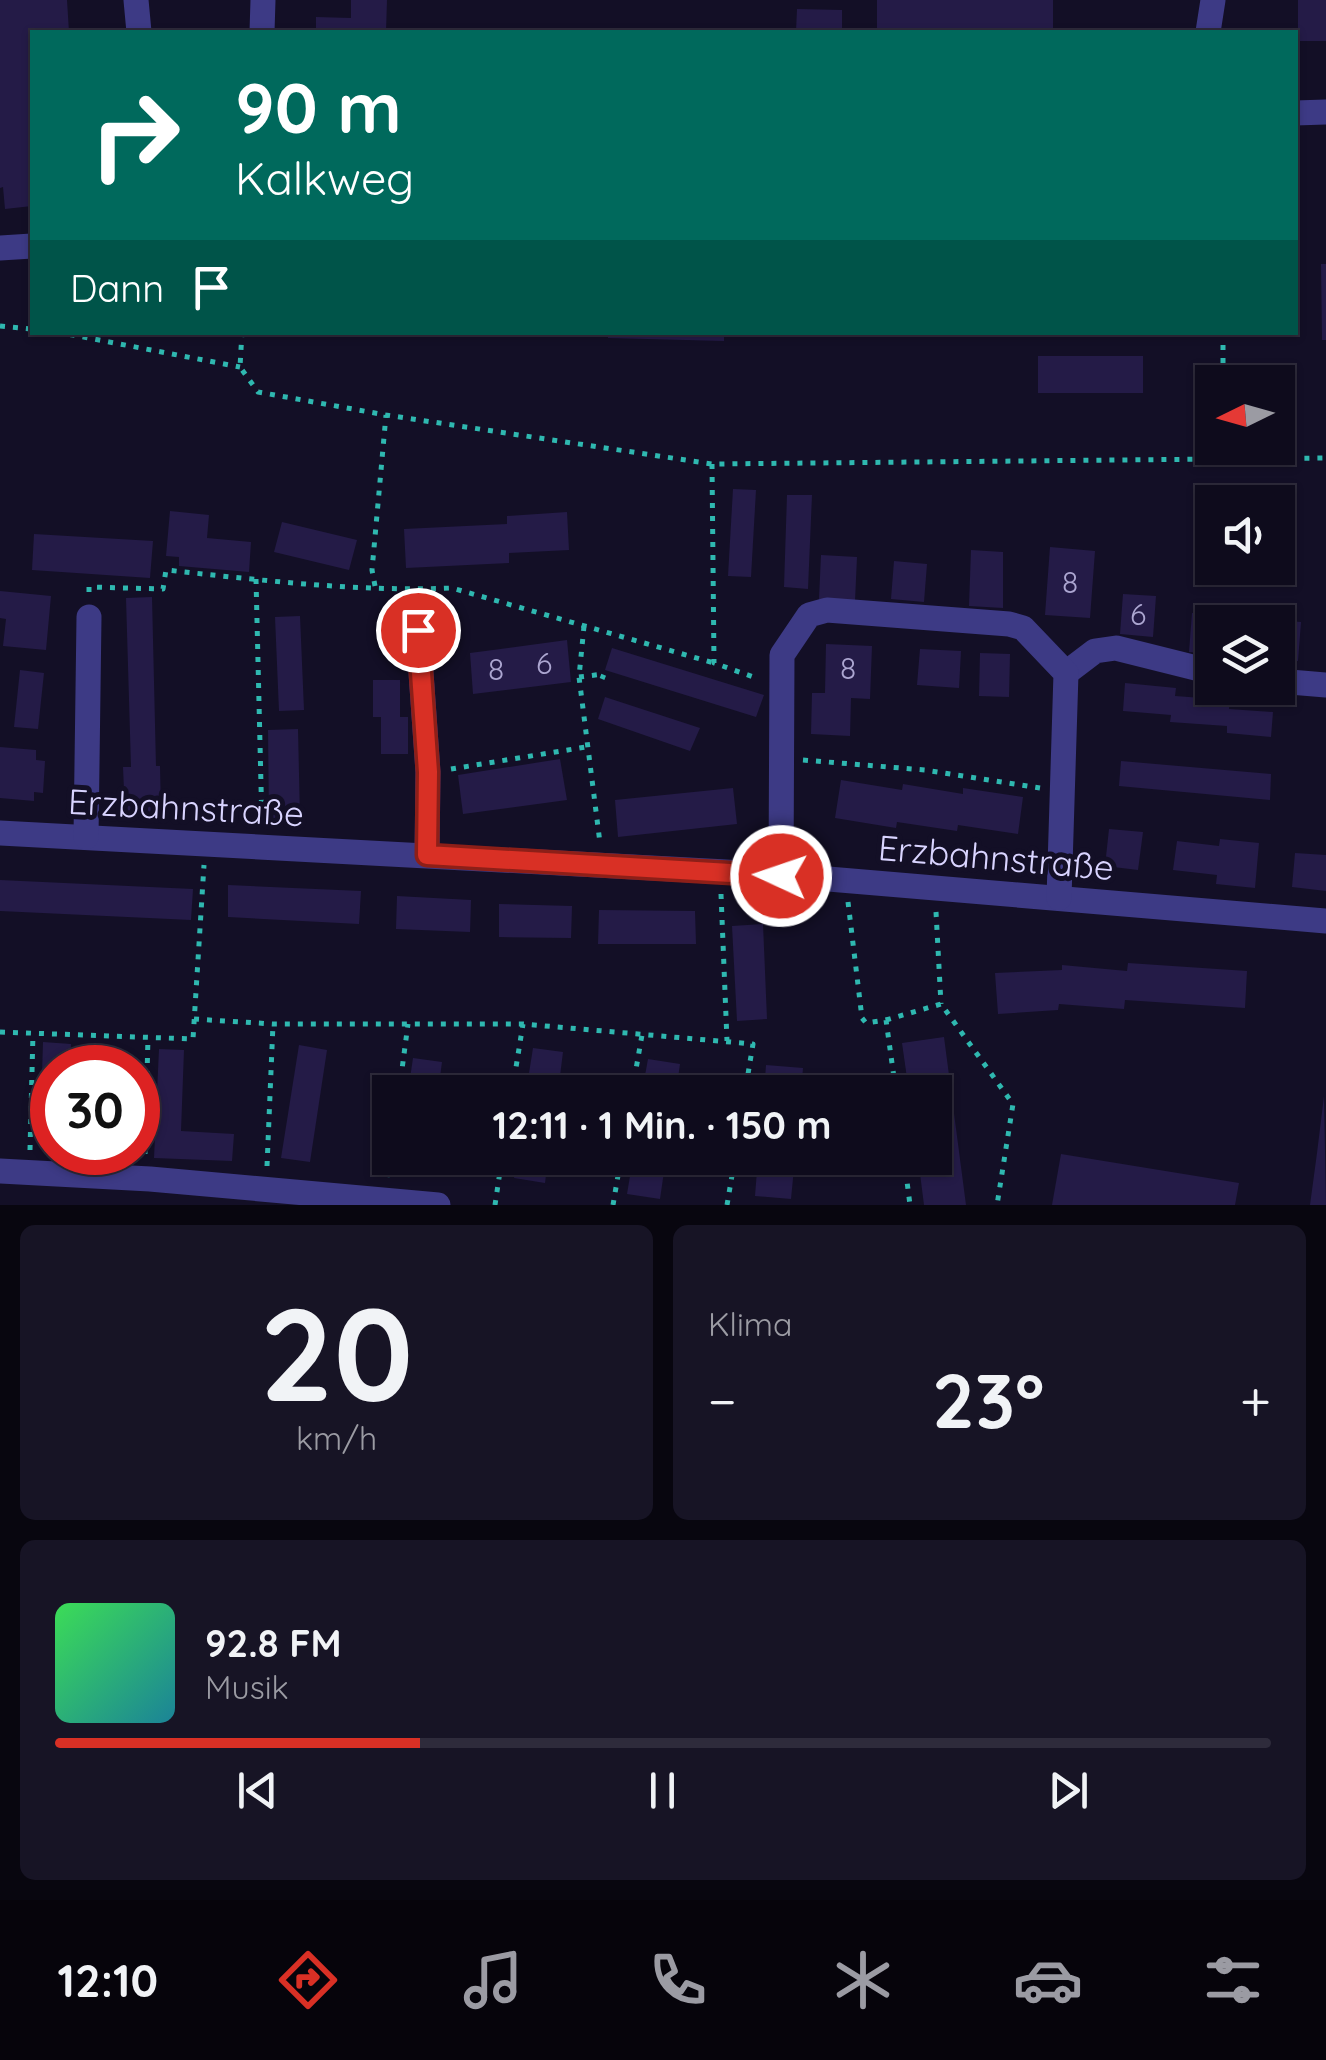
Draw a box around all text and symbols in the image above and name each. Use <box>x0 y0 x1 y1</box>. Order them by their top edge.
text: 90 m <box>235 63 402 151</box>
icon: right <box>70 70 200 200</box>
text: Kalkweg <box>235 150 414 206</box>
icon: arrive <box>184 260 239 315</box>
text: Dann <box>70 264 164 312</box>
north arrow <box>1195 365 1295 465</box>
map controls <box>1195 365 1295 705</box>
button: sound <box>1195 485 1295 585</box>
house number: 8 <box>1062 563 1078 601</box>
pin <box>376 588 461 673</box>
house number: 6 <box>1130 595 1146 633</box>
icon: arrive <box>391 603 446 658</box>
button: layers <box>1195 605 1295 705</box>
house number: 6 <box>536 644 552 682</box>
house number: 8 <box>840 649 856 687</box>
house number: 8 <box>488 650 504 688</box>
street label: Erzbahnstraße <box>67 779 305 835</box>
position arrow <box>729 824 833 928</box>
street label: Erzbahnstraße <box>877 825 1116 889</box>
speed limit sign: 30 <box>30 1045 160 1175</box>
text: 12:11 · 1 Min. · 150 m <box>492 1101 832 1149</box>
text: 20 <box>260 1271 413 1434</box>
text: Klima <box>708 1304 792 1344</box>
text: 23° <box>932 1353 1045 1447</box>
text: − <box>708 1366 737 1435</box>
text: + <box>1240 1366 1271 1435</box>
text: km/h <box>296 1418 377 1458</box>
text: 92.8 FM <box>205 1619 342 1667</box>
text: Musik <box>205 1667 289 1707</box>
icon: previous <box>230 1763 285 1818</box>
icon: pause <box>635 1763 690 1818</box>
icon: next <box>1041 1763 1096 1818</box>
icon: directions <box>273 1945 343 2015</box>
icon: music <box>458 1945 528 2015</box>
icon: phone <box>643 1945 713 2015</box>
icon: climate <box>828 1945 898 2015</box>
icon: car <box>1013 1945 1083 2015</box>
icon: filters <box>1198 1945 1268 2015</box>
text: 12:10 <box>58 1952 158 2008</box>

